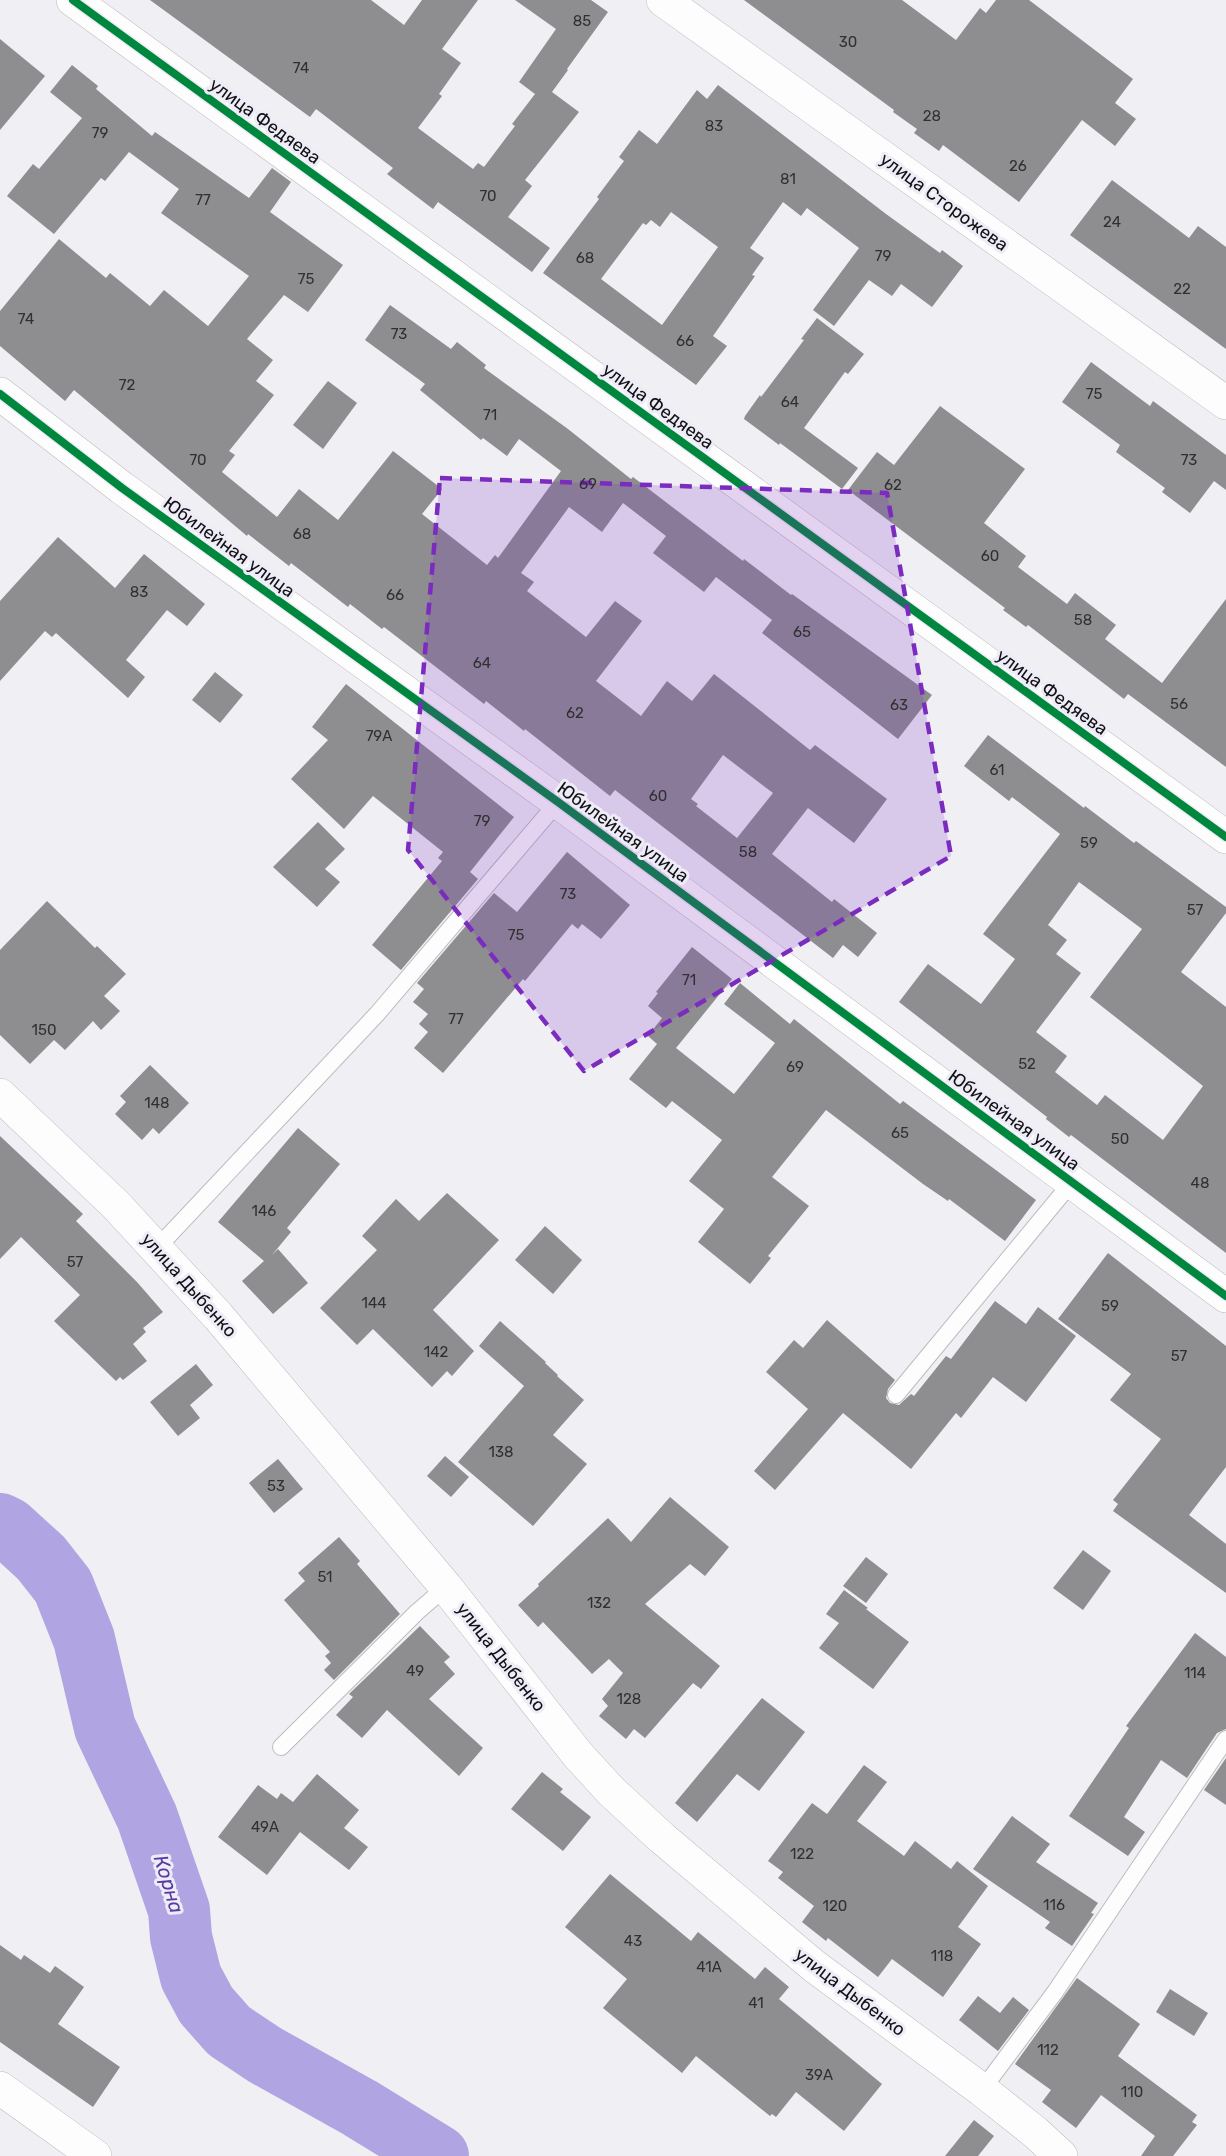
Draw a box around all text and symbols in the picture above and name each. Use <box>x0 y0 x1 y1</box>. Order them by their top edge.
house number: 85 <box>573 12 591 30</box>
house number: 30 <box>839 33 857 51</box>
house number: 74 <box>293 59 309 77</box>
street label: улица Федяева <box>205 73 325 169</box>
house number: 28 <box>923 107 941 125</box>
house number: 83 <box>705 117 723 135</box>
house number: 79 <box>92 124 108 142</box>
street label: улица Сторожева <box>876 148 1012 256</box>
house number: 26 <box>1009 157 1027 175</box>
house number: 81 <box>780 170 796 188</box>
house number: 70 <box>479 187 497 205</box>
house number: 77 <box>195 191 211 209</box>
house number: 24 <box>1103 213 1121 231</box>
house number: 79 <box>875 247 891 265</box>
house number: 68 <box>576 249 594 267</box>
house number: 75 <box>298 270 314 288</box>
house number: 22 <box>1173 280 1191 298</box>
house number: 74 <box>18 310 34 328</box>
house number: 73 <box>391 325 407 343</box>
house number: 66 <box>676 332 694 350</box>
street label: улица Федяева <box>598 358 718 454</box>
house number: 72 <box>119 376 135 394</box>
house number: 75 <box>1086 385 1102 403</box>
house number: 64 <box>781 393 799 411</box>
house number: 71 <box>483 406 497 424</box>
house number: 70 <box>189 451 207 469</box>
house number: 73 <box>1181 451 1197 469</box>
house number: 69 <box>579 475 597 493</box>
house number: 62 <box>884 476 902 494</box>
street label: Юбилейная улица <box>159 492 299 602</box>
house number: 68 <box>293 525 311 543</box>
house number: 60 <box>981 547 999 565</box>
house number: 83 <box>130 583 148 601</box>
house number: 66 <box>386 586 404 604</box>
house number: 58 <box>1074 611 1092 629</box>
house number: 65 <box>793 623 811 641</box>
street label: улица Федяева <box>992 644 1112 740</box>
house number: 64 <box>473 654 491 672</box>
house number: 56 <box>1170 695 1188 713</box>
house number: 63 <box>890 696 908 714</box>
house number: 62 <box>566 704 584 722</box>
house number: 79А <box>366 727 392 745</box>
house number: 61 <box>989 761 1005 779</box>
street label: Юбилейная улица <box>553 777 693 887</box>
house number: 60 <box>649 787 667 805</box>
house number: 79 <box>474 812 490 830</box>
house number: 59 <box>1080 834 1098 852</box>
house number: 58 <box>739 843 757 861</box>
house number: 73 <box>560 885 576 903</box>
house number: 57 <box>1187 901 1204 919</box>
house number: 75 <box>508 926 524 944</box>
house number: 71 <box>682 971 696 989</box>
house number: 77 <box>448 1010 464 1028</box>
house number: 150 <box>32 1021 56 1039</box>
house number: 52 <box>1018 1055 1036 1073</box>
house number: 69 <box>786 1058 804 1076</box>
street label: Юбилейная улица <box>944 1065 1084 1175</box>
house number: 148 <box>144 1094 170 1112</box>
house number: 65 <box>891 1124 909 1142</box>
house number: 50 <box>1111 1130 1129 1148</box>
house number: 48 <box>1191 1174 1209 1192</box>
house number: 146 <box>252 1202 276 1220</box>
street label: улица Дыбенко <box>136 1228 242 1342</box>
house number: 57 <box>67 1253 84 1271</box>
house number: 144 <box>361 1294 387 1312</box>
house number: 59 <box>1101 1297 1119 1315</box>
house number: 142 <box>424 1343 448 1361</box>
house number: 57 <box>1171 1347 1188 1365</box>
house number: 138 <box>489 1443 513 1461</box>
house number: 53 <box>267 1477 285 1495</box>
house number: 51 <box>317 1568 333 1586</box>
house number: 132 <box>587 1594 611 1612</box>
street label: улица Дыбенко <box>451 1598 551 1716</box>
house number: 49 <box>406 1662 424 1680</box>
house number: 114 <box>1184 1664 1206 1682</box>
house number: 128 <box>617 1690 641 1708</box>
house number: 49А <box>251 1818 279 1836</box>
house number: 122 <box>790 1845 814 1863</box>
water label: Корна <box>149 1852 189 1916</box>
house number: 116 <box>1043 1896 1065 1914</box>
house number: 120 <box>823 1897 847 1915</box>
house number: 43 <box>624 1932 642 1950</box>
street label: улица Дыбенко <box>790 1943 910 2041</box>
house number: 118 <box>931 1947 953 1965</box>
house number: 41А <box>696 1958 722 1976</box>
house number: 41 <box>748 1994 764 2012</box>
house number: 112 <box>1037 2041 1059 2059</box>
house number: 39А <box>805 2066 833 2084</box>
house number: 110 <box>1121 2083 1143 2101</box>

